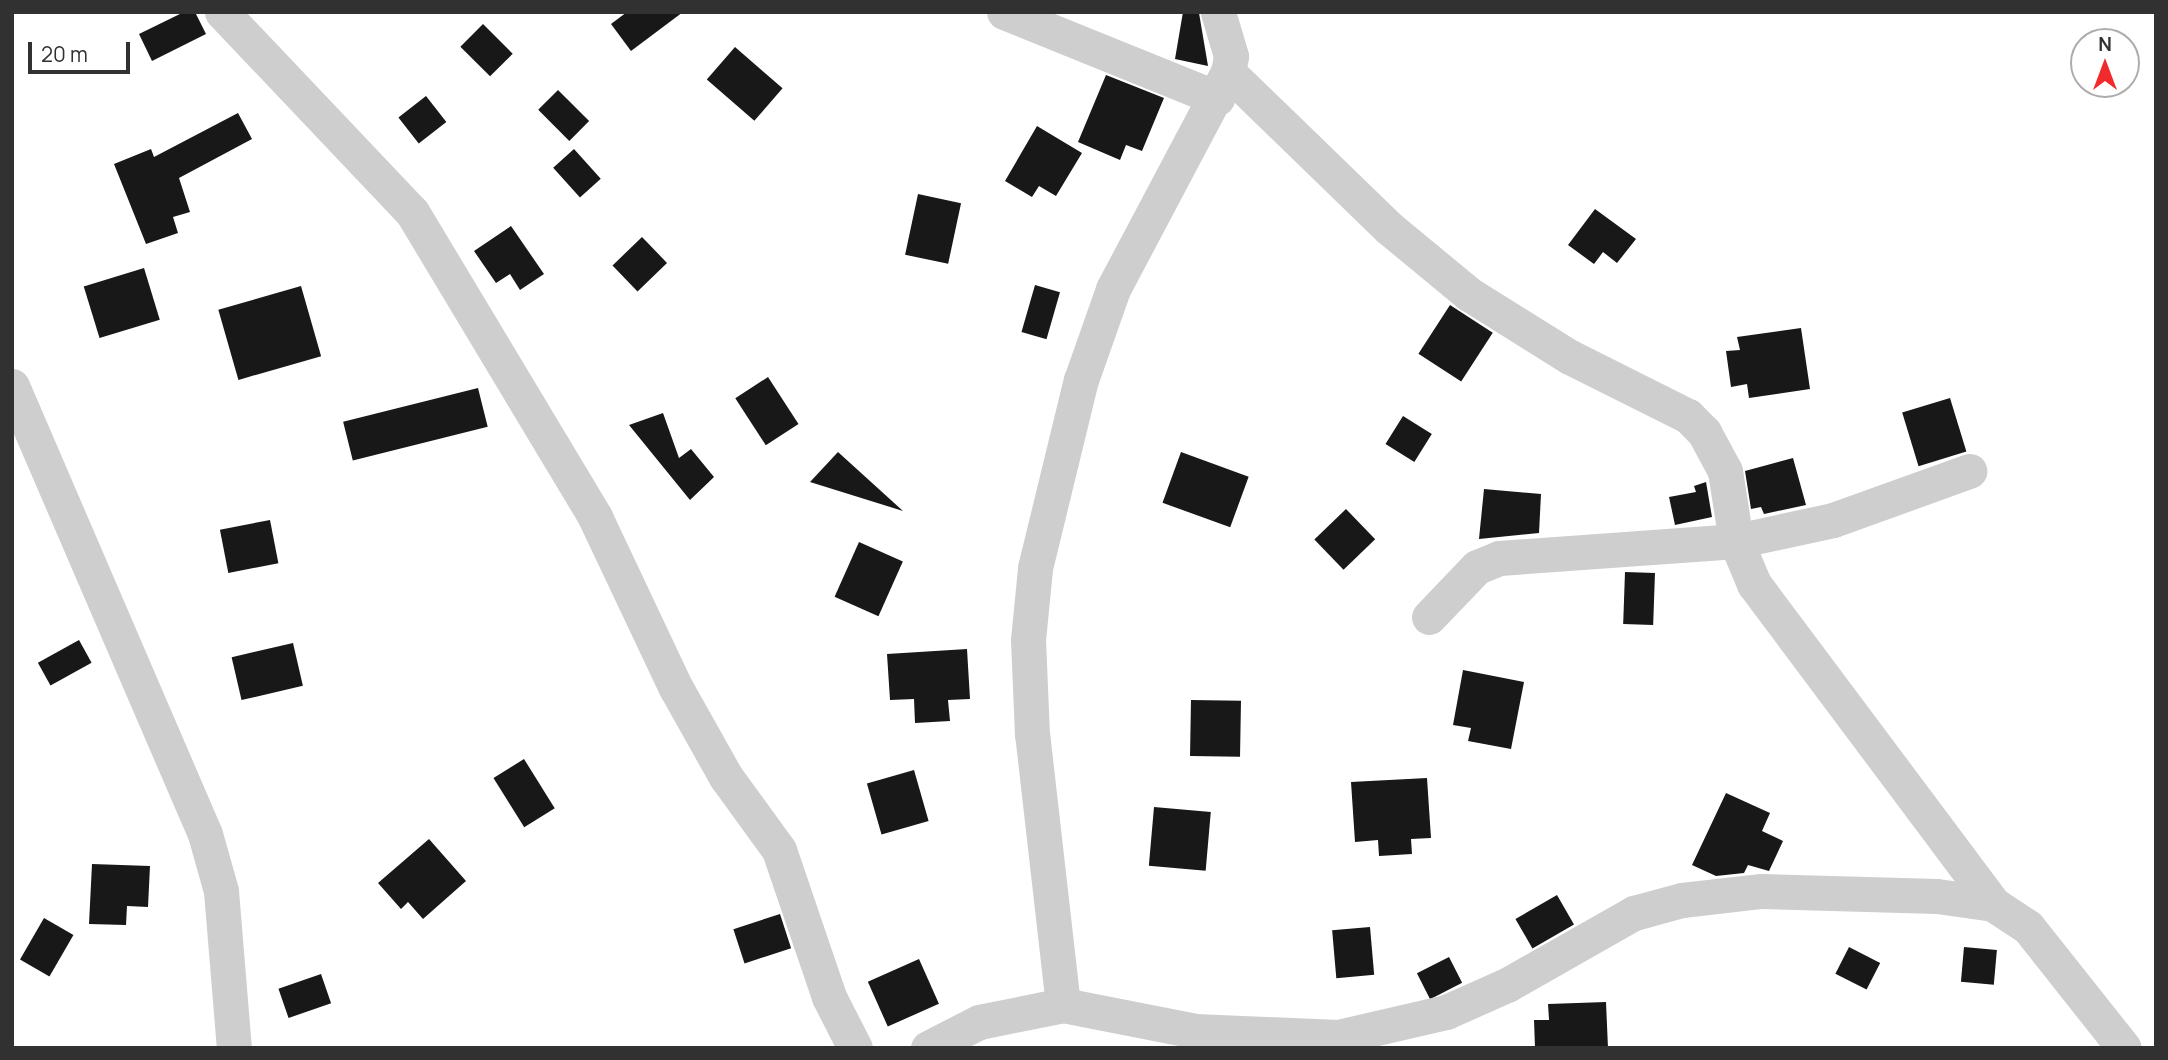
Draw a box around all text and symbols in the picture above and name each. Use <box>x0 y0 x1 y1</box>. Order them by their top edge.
scale bar <box>32 28 133 72</box>
north arrow <box>2070 28 2140 98</box>
text: N <box>2098 31 2112 57</box>
text: 20 m <box>41 40 88 68</box>

